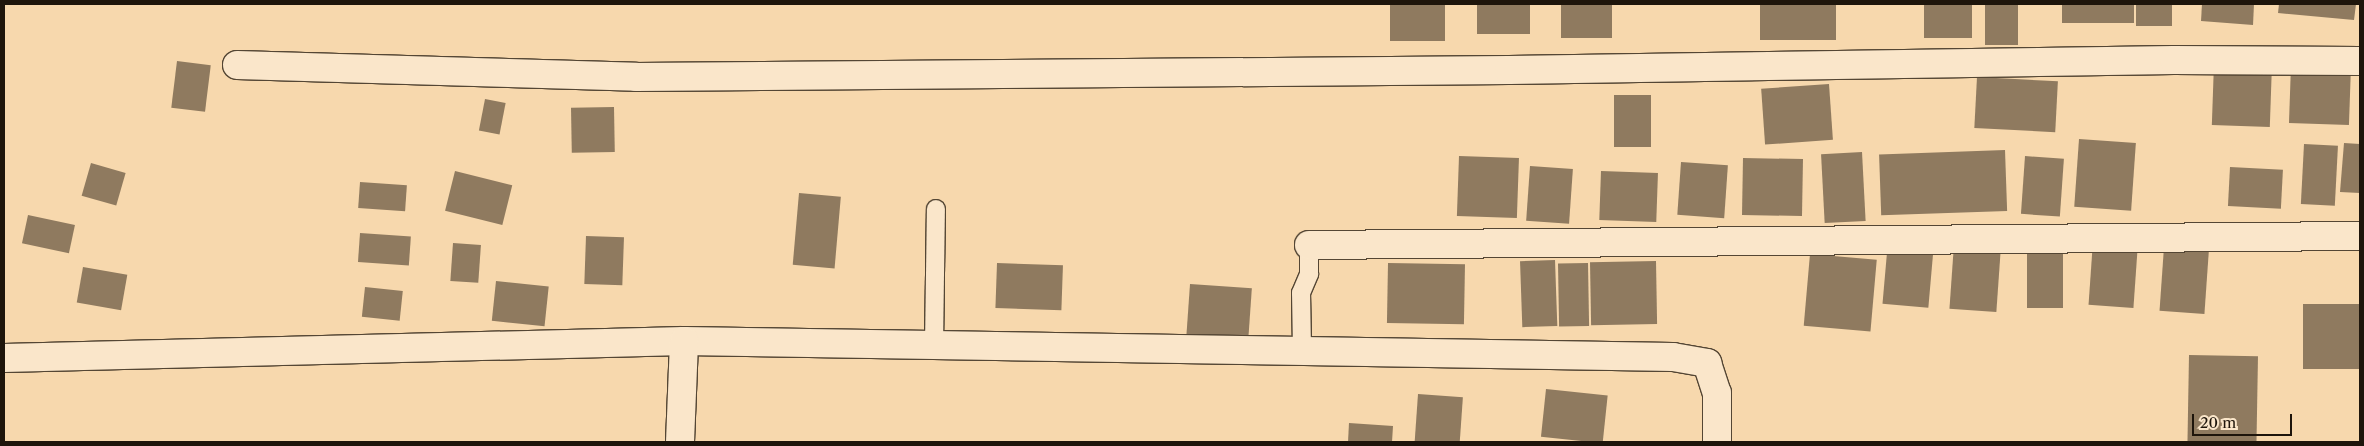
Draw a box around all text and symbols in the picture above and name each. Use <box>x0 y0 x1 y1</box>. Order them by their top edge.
scale bar <box>2194 404 2294 436</box>
text: 20 m <box>2200 413 2236 432</box>

